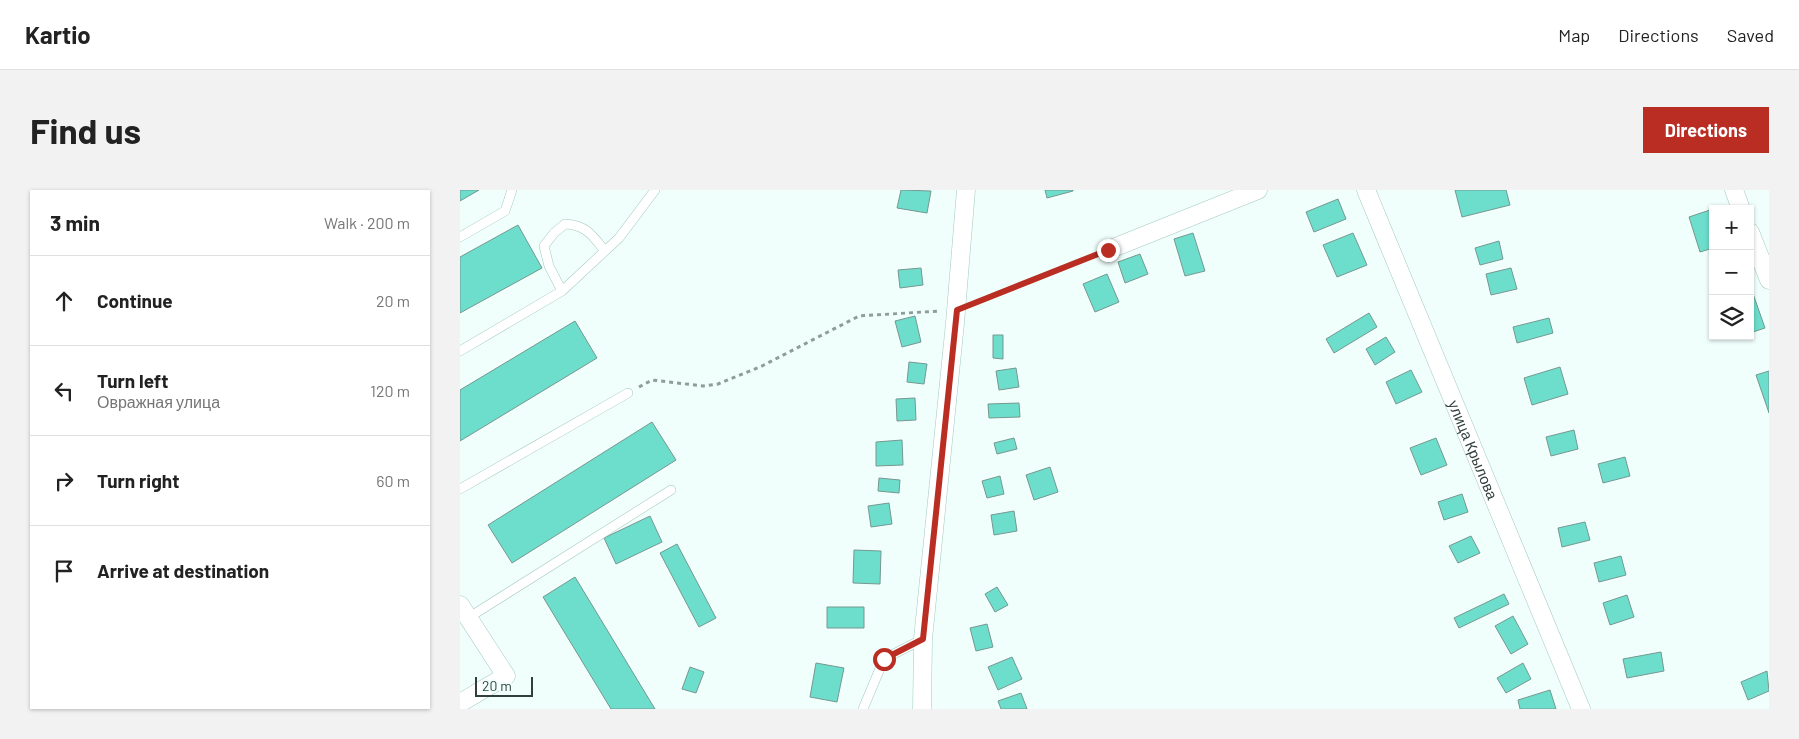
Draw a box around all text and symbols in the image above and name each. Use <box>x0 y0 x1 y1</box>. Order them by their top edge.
text: Kartio <box>25 20 91 49</box>
text: Map <box>1558 24 1590 46</box>
text: Directions <box>1618 24 1699 46</box>
text: Saved <box>1727 24 1774 46</box>
button: Directions <box>1643 107 1769 153</box>
text: Find us <box>30 109 141 151</box>
map controls <box>1709 205 1754 340</box>
button: + <box>1709 205 1754 250</box>
text: 3 min <box>50 210 100 235</box>
text: Walk · 200 m <box>324 213 410 232</box>
route end <box>1097 239 1120 262</box>
button: − <box>1709 250 1754 295</box>
icon: ahead <box>50 287 78 315</box>
text: Continue <box>97 289 173 312</box>
text: 20 m <box>376 291 410 310</box>
button: layers <box>1709 295 1754 340</box>
text: Turn left <box>97 369 168 392</box>
icon: left <box>50 377 78 405</box>
text: 120 m <box>370 381 410 400</box>
text: Овражная улица <box>97 392 220 411</box>
street label: улица Крылова <box>1445 397 1502 502</box>
icon: right <box>50 467 78 495</box>
text: Turn right <box>97 469 179 492</box>
text: 60 m <box>376 471 410 490</box>
icon: arrive <box>50 557 78 585</box>
text: Arrive at destination <box>97 559 269 582</box>
route start <box>873 648 896 671</box>
scale bar <box>475 674 532 697</box>
text: 20 m <box>482 677 512 694</box>

